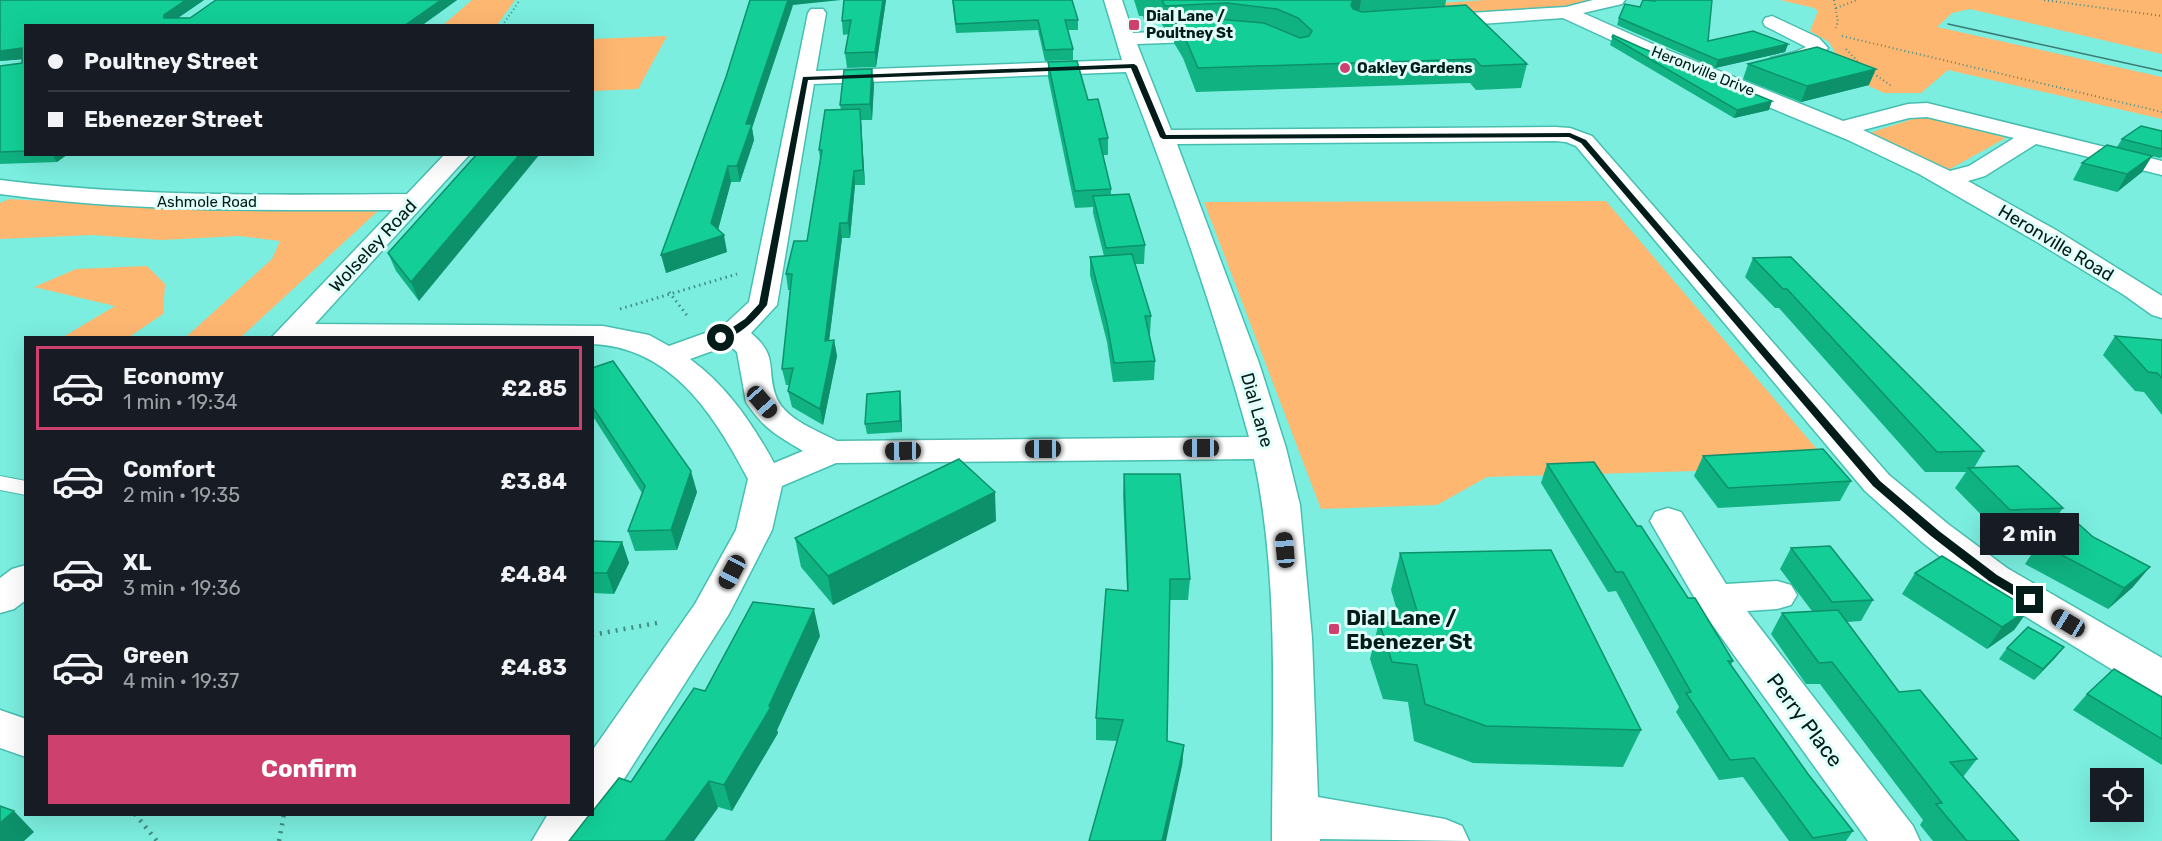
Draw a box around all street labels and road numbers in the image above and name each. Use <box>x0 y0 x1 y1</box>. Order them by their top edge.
street label: Heronville Drive <box>1649 42 1757 100</box>
street label: Ashmole Road <box>157 193 257 211</box>
street label: Wolseley Road <box>324 195 422 297</box>
street label: Heronville Road <box>1994 200 2118 286</box>
street label: Dial Lane <box>1236 370 1278 450</box>
street label: Perry Place <box>1762 668 1848 772</box>

